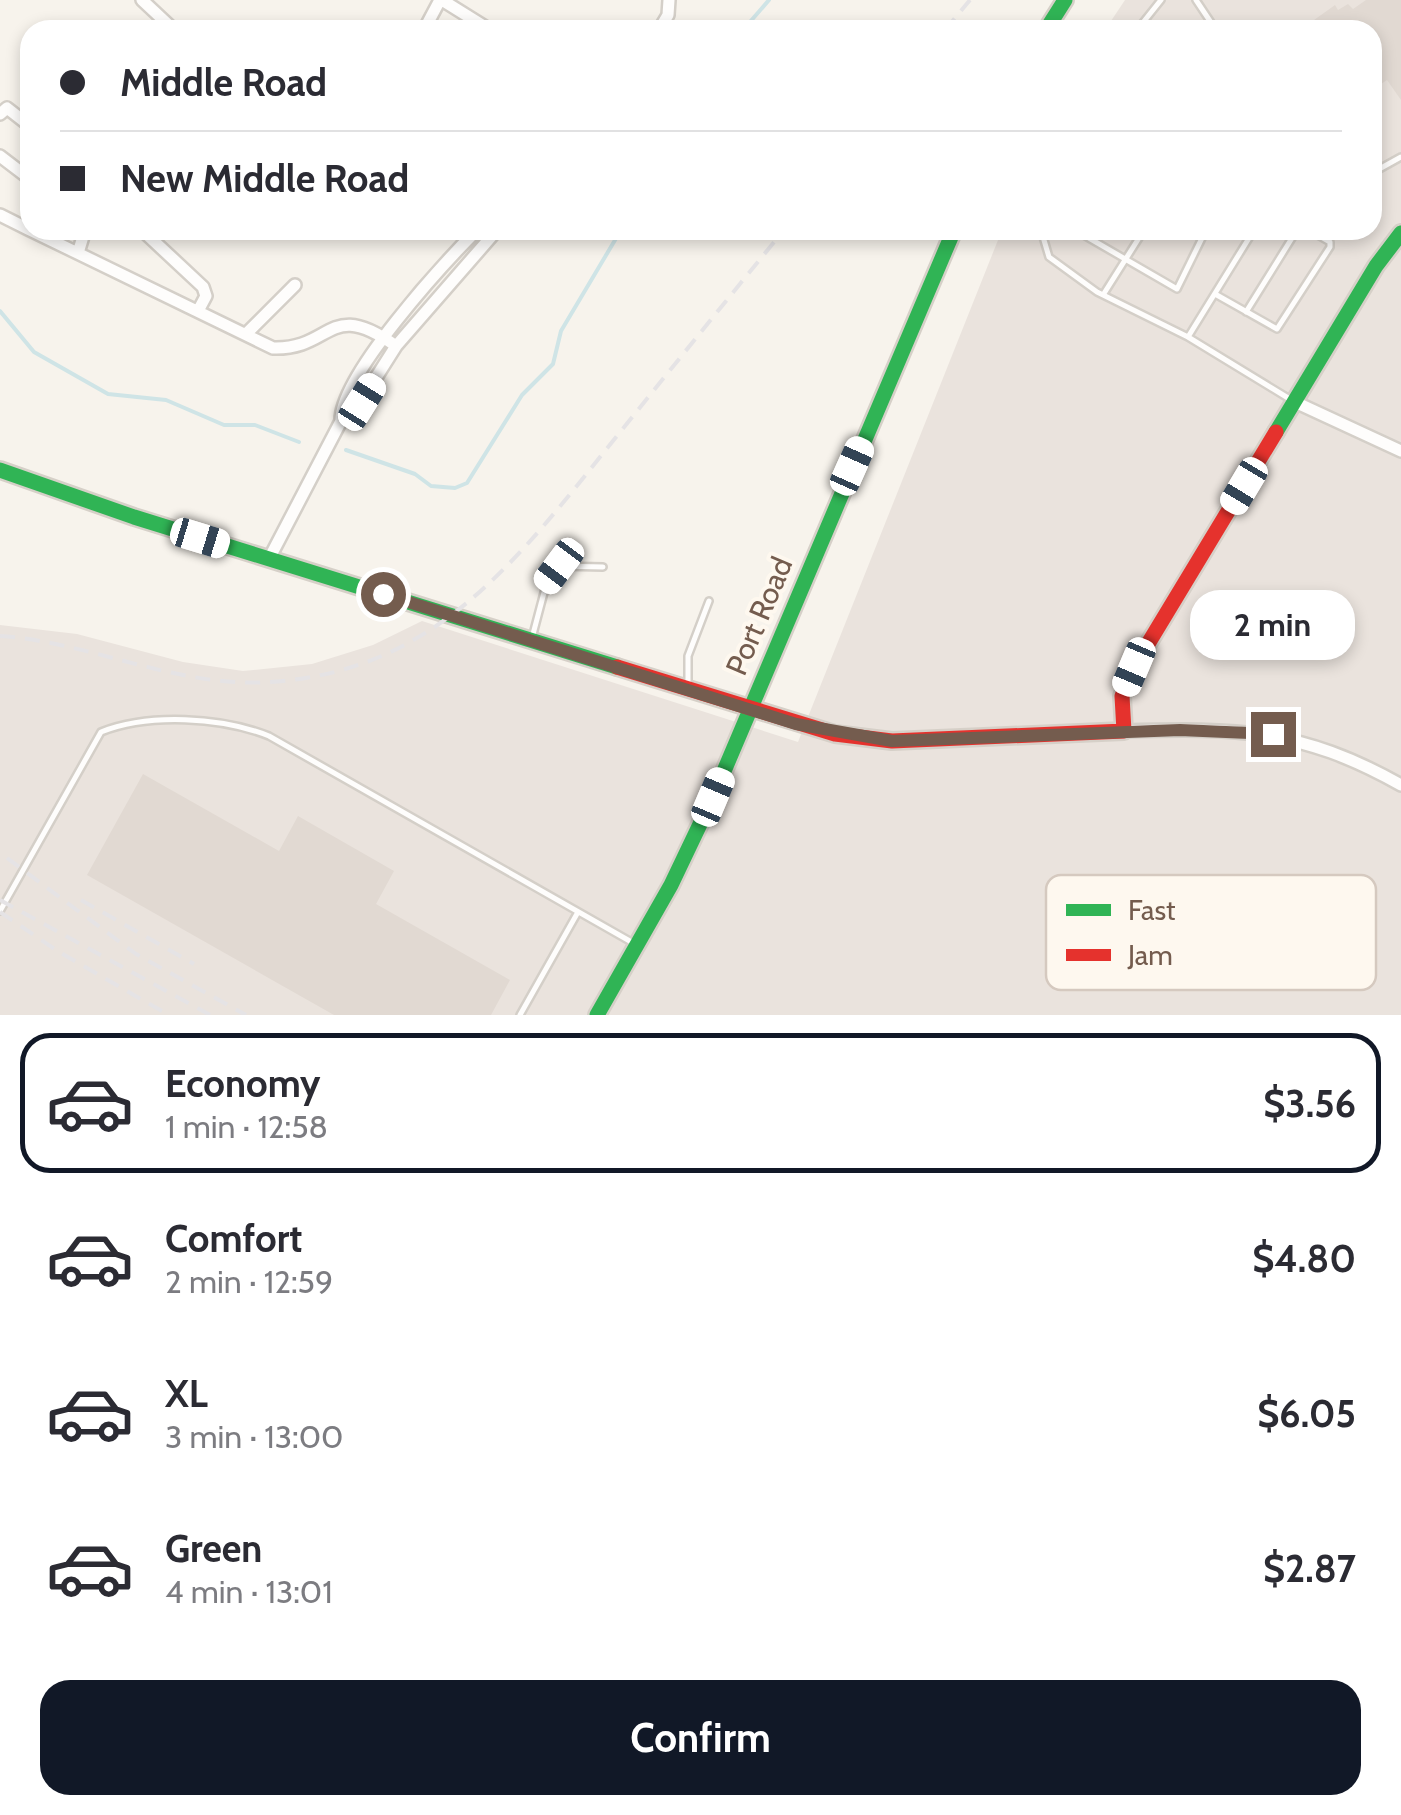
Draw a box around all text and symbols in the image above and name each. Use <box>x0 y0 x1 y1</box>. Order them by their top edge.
text: Middle Road <box>120 59 327 106</box>
text: New Middle Road <box>120 155 409 202</box>
car <box>333 369 391 435</box>
car <box>826 432 878 500</box>
car <box>1216 453 1272 519</box>
car <box>167 515 233 561</box>
car <box>529 533 589 599</box>
street label: Port Road <box>718 551 800 681</box>
route start <box>361 572 406 617</box>
callout: 2 min <box>1190 589 1356 659</box>
text: 2 min <box>1234 605 1311 644</box>
car <box>1108 634 1160 700</box>
route end <box>1251 712 1296 757</box>
car <box>687 764 739 830</box>
legend <box>1046 875 1376 990</box>
text: Fast <box>1128 893 1176 927</box>
text: Jam <box>1127 938 1173 972</box>
icon: car <box>45 1058 135 1148</box>
text: Economy <box>165 1060 320 1107</box>
text: $3.56 <box>1263 1080 1356 1127</box>
text: 1 min · 12:58 <box>165 1107 328 1146</box>
icon: car <box>45 1213 135 1303</box>
text: Comfort <box>165 1215 302 1262</box>
text: $4.80 <box>1252 1235 1356 1282</box>
text: 2 min · 12:59 <box>165 1262 333 1301</box>
icon: car <box>45 1368 135 1458</box>
text: XL <box>165 1370 208 1417</box>
text: $6.05 <box>1257 1390 1356 1437</box>
text: 3 min · 13:00 <box>165 1417 343 1456</box>
icon: car <box>45 1523 135 1613</box>
text: Green <box>165 1525 262 1572</box>
text: $2.87 <box>1263 1545 1356 1592</box>
text: 4 min · 13:01 <box>165 1572 333 1611</box>
button: Confirm <box>40 1680 1361 1795</box>

